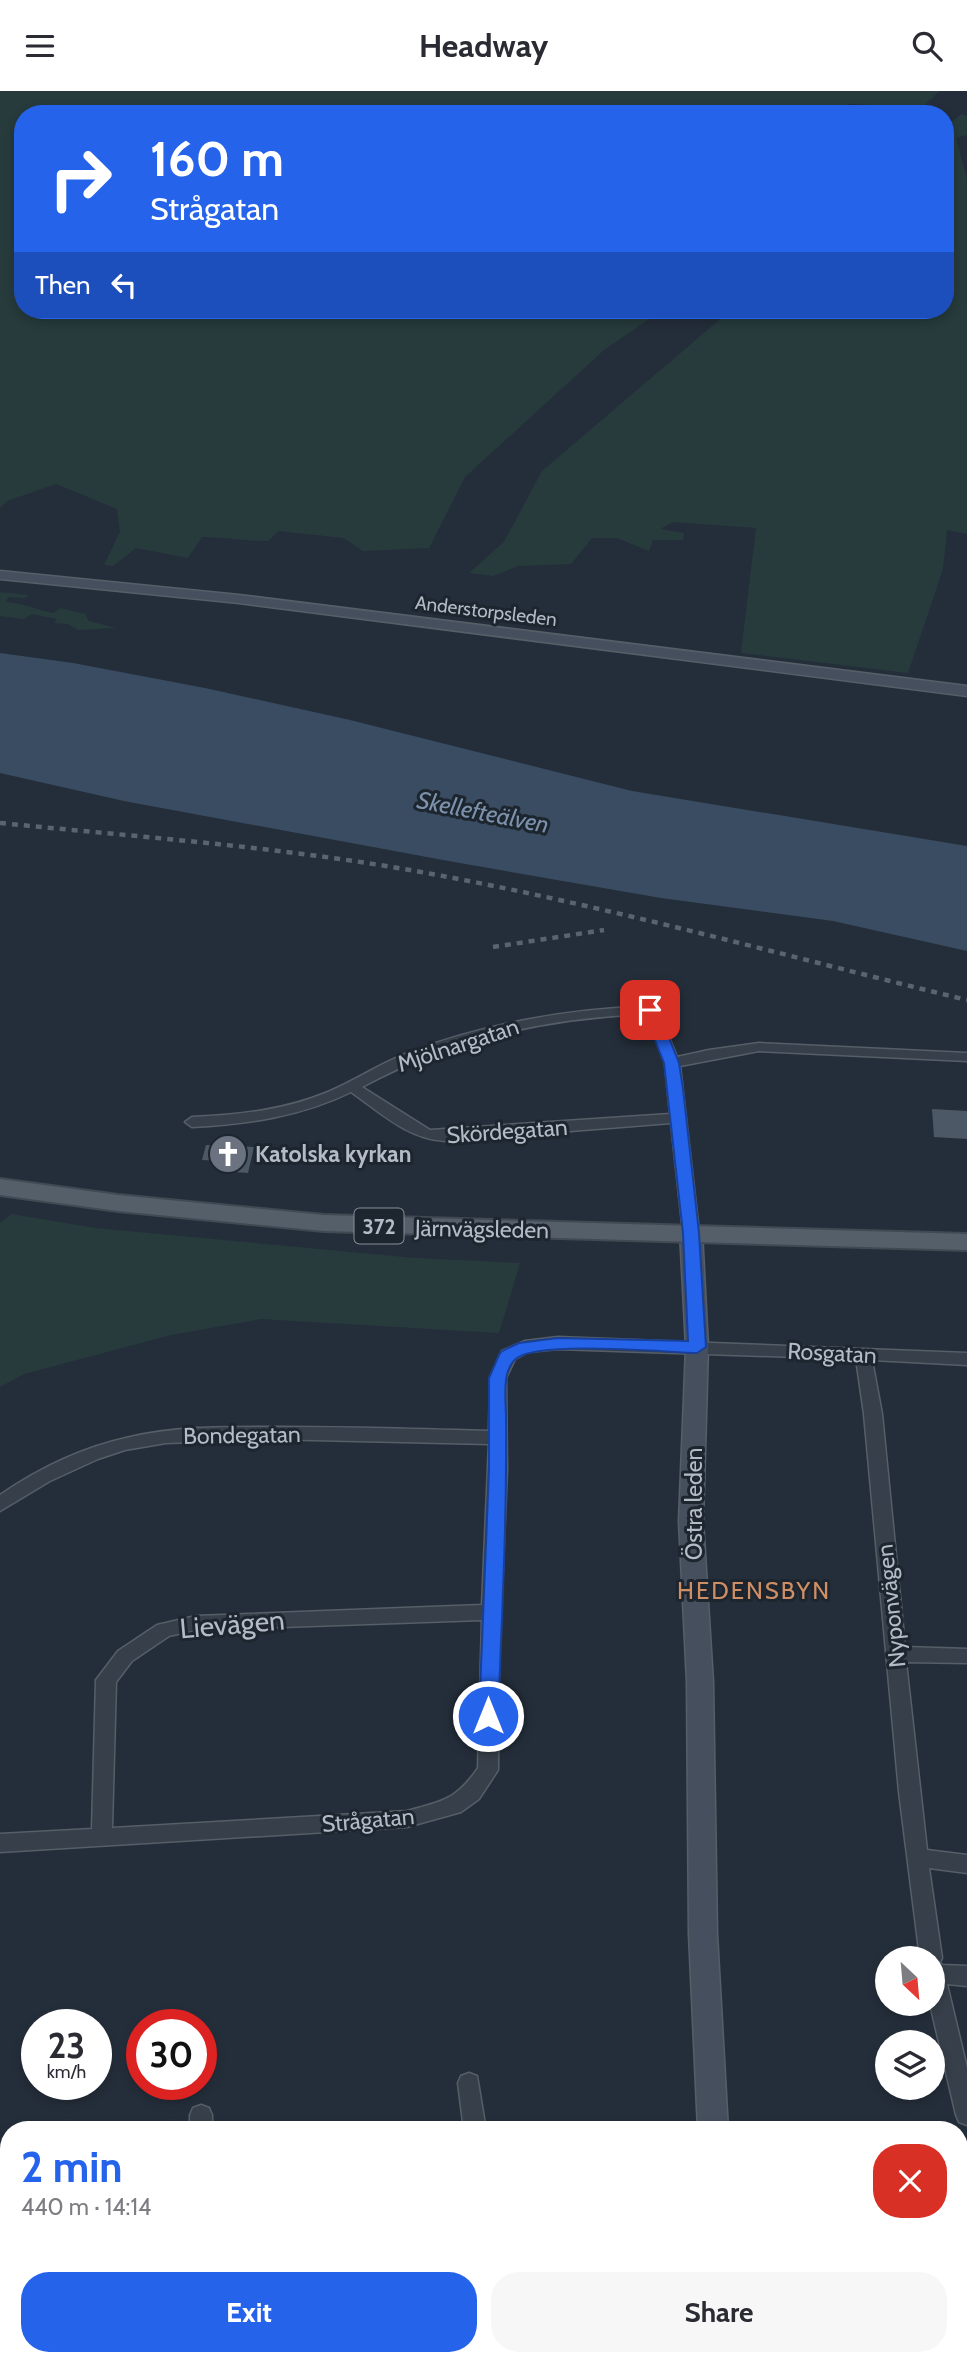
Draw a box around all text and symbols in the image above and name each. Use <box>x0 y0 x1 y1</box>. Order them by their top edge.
text: Headway <box>419 26 548 65</box>
icon: menu <box>21 27 59 65</box>
icon: search <box>908 27 946 65</box>
text: 160 m <box>150 129 284 188</box>
icon: right <box>35 133 126 224</box>
text: Strågatan <box>150 189 279 228</box>
icon: left <box>105 266 143 304</box>
text: Then <box>35 269 91 301</box>
street label: Anderstorpsleden <box>414 591 558 631</box>
water label: Skellefteälven <box>415 785 551 839</box>
pin <box>620 980 680 1040</box>
icon: arrive <box>631 991 669 1029</box>
street label: Mjölnargatan <box>394 1012 522 1078</box>
street label: Skördegatan <box>446 1113 568 1149</box>
church icon: Katolska kyrkan <box>207 1133 249 1175</box>
place label: Katolska kyrkan <box>255 1140 411 1168</box>
road number: 372 <box>354 1209 404 1243</box>
street label: Järnvägsleden <box>414 1214 549 1244</box>
street label: Rosgatan <box>787 1337 877 1369</box>
street label: Bondegatan <box>183 1420 301 1450</box>
street label: Östra leden <box>680 1448 708 1560</box>
street label: Nyponvägen <box>871 1543 911 1669</box>
district label: HEDENSBYN <box>677 1576 831 1605</box>
street label: Lievägen <box>178 1602 286 1646</box>
position arrow <box>451 1679 525 1753</box>
street label: Strågatan <box>321 1802 415 1838</box>
north arrow <box>875 1946 945 2016</box>
map controls <box>875 1946 945 2100</box>
speed limit sign: 30 <box>126 2009 217 2100</box>
text: 23 <box>48 2024 85 2067</box>
button: layers <box>875 2030 945 2100</box>
text: km/h <box>47 2061 86 2083</box>
text: 2 min <box>21 2141 122 2193</box>
button: close <box>873 2144 947 2218</box>
text: 440 m · 14:14 <box>21 2193 151 2221</box>
button: Exit <box>21 2272 477 2352</box>
button: Share <box>491 2272 947 2352</box>

